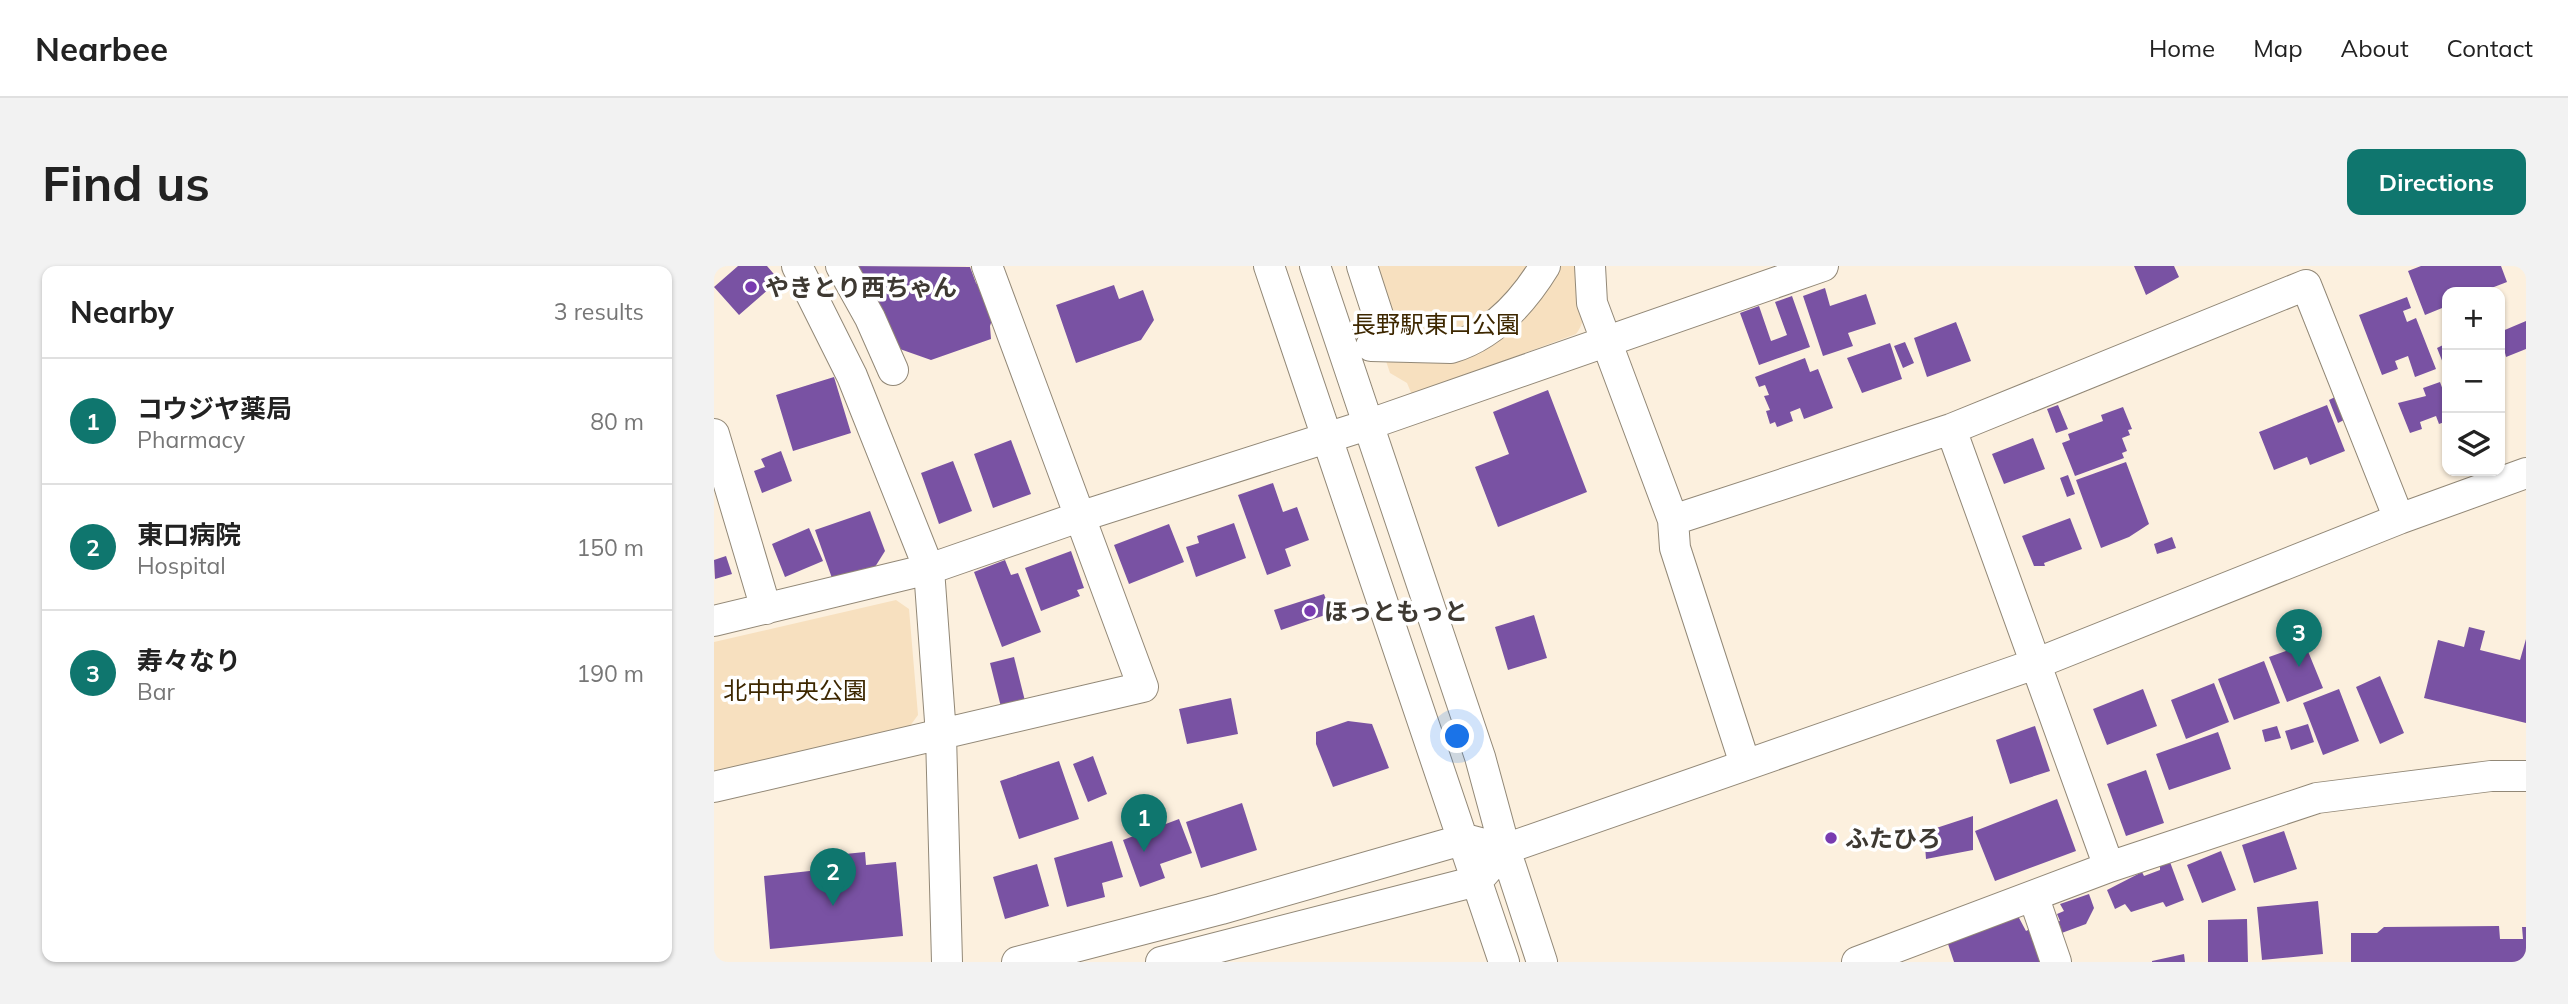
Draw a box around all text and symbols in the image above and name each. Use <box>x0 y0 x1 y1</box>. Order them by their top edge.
text: Nearbee <box>35 28 168 69</box>
text: Home <box>2149 33 2215 63</box>
text: Map <box>2253 33 2303 63</box>
text: About <box>2341 33 2409 63</box>
text: Contact <box>2447 33 2533 63</box>
button: Directions <box>2347 149 2526 215</box>
text: Find us <box>42 152 210 213</box>
place label: やきとり西ちゃん <box>765 272 957 302</box>
marker: やきとり西ちゃん <box>743 279 759 295</box>
map controls <box>2442 287 2505 476</box>
button: + <box>2442 287 2505 350</box>
text: Nearby <box>70 293 174 331</box>
text: 3 results <box>554 297 644 326</box>
park label: 長野駅東口公園 <box>1352 309 1520 339</box>
button: − <box>2442 350 2505 413</box>
text: コウジヤ薬局 <box>137 392 292 425</box>
text: 1 <box>86 407 100 436</box>
text: 80 m <box>590 407 644 436</box>
button: layers <box>2442 413 2505 476</box>
text: Pharmacy <box>137 425 245 454</box>
text: 東口病院 <box>137 518 241 551</box>
text: 2 <box>86 533 100 562</box>
text: 150 m <box>576 533 644 562</box>
text: Hospital <box>137 551 226 580</box>
place label: ほっともっと <box>1324 596 1468 626</box>
marker: ほっともっと <box>1302 603 1318 619</box>
pin: 3 <box>2276 609 2322 667</box>
text: 寿々なり <box>137 644 241 677</box>
text: 3 <box>86 659 100 688</box>
text: 190 m <box>576 659 644 688</box>
park label: 北中中央公園 <box>723 675 867 705</box>
text: Bar <box>137 677 175 706</box>
your location <box>1440 719 1474 753</box>
pin: 1 <box>1121 794 1167 852</box>
place label: ふたひろ <box>1845 823 1941 853</box>
marker: ふたひろ <box>1823 830 1839 846</box>
pin: 2 <box>810 848 856 906</box>

